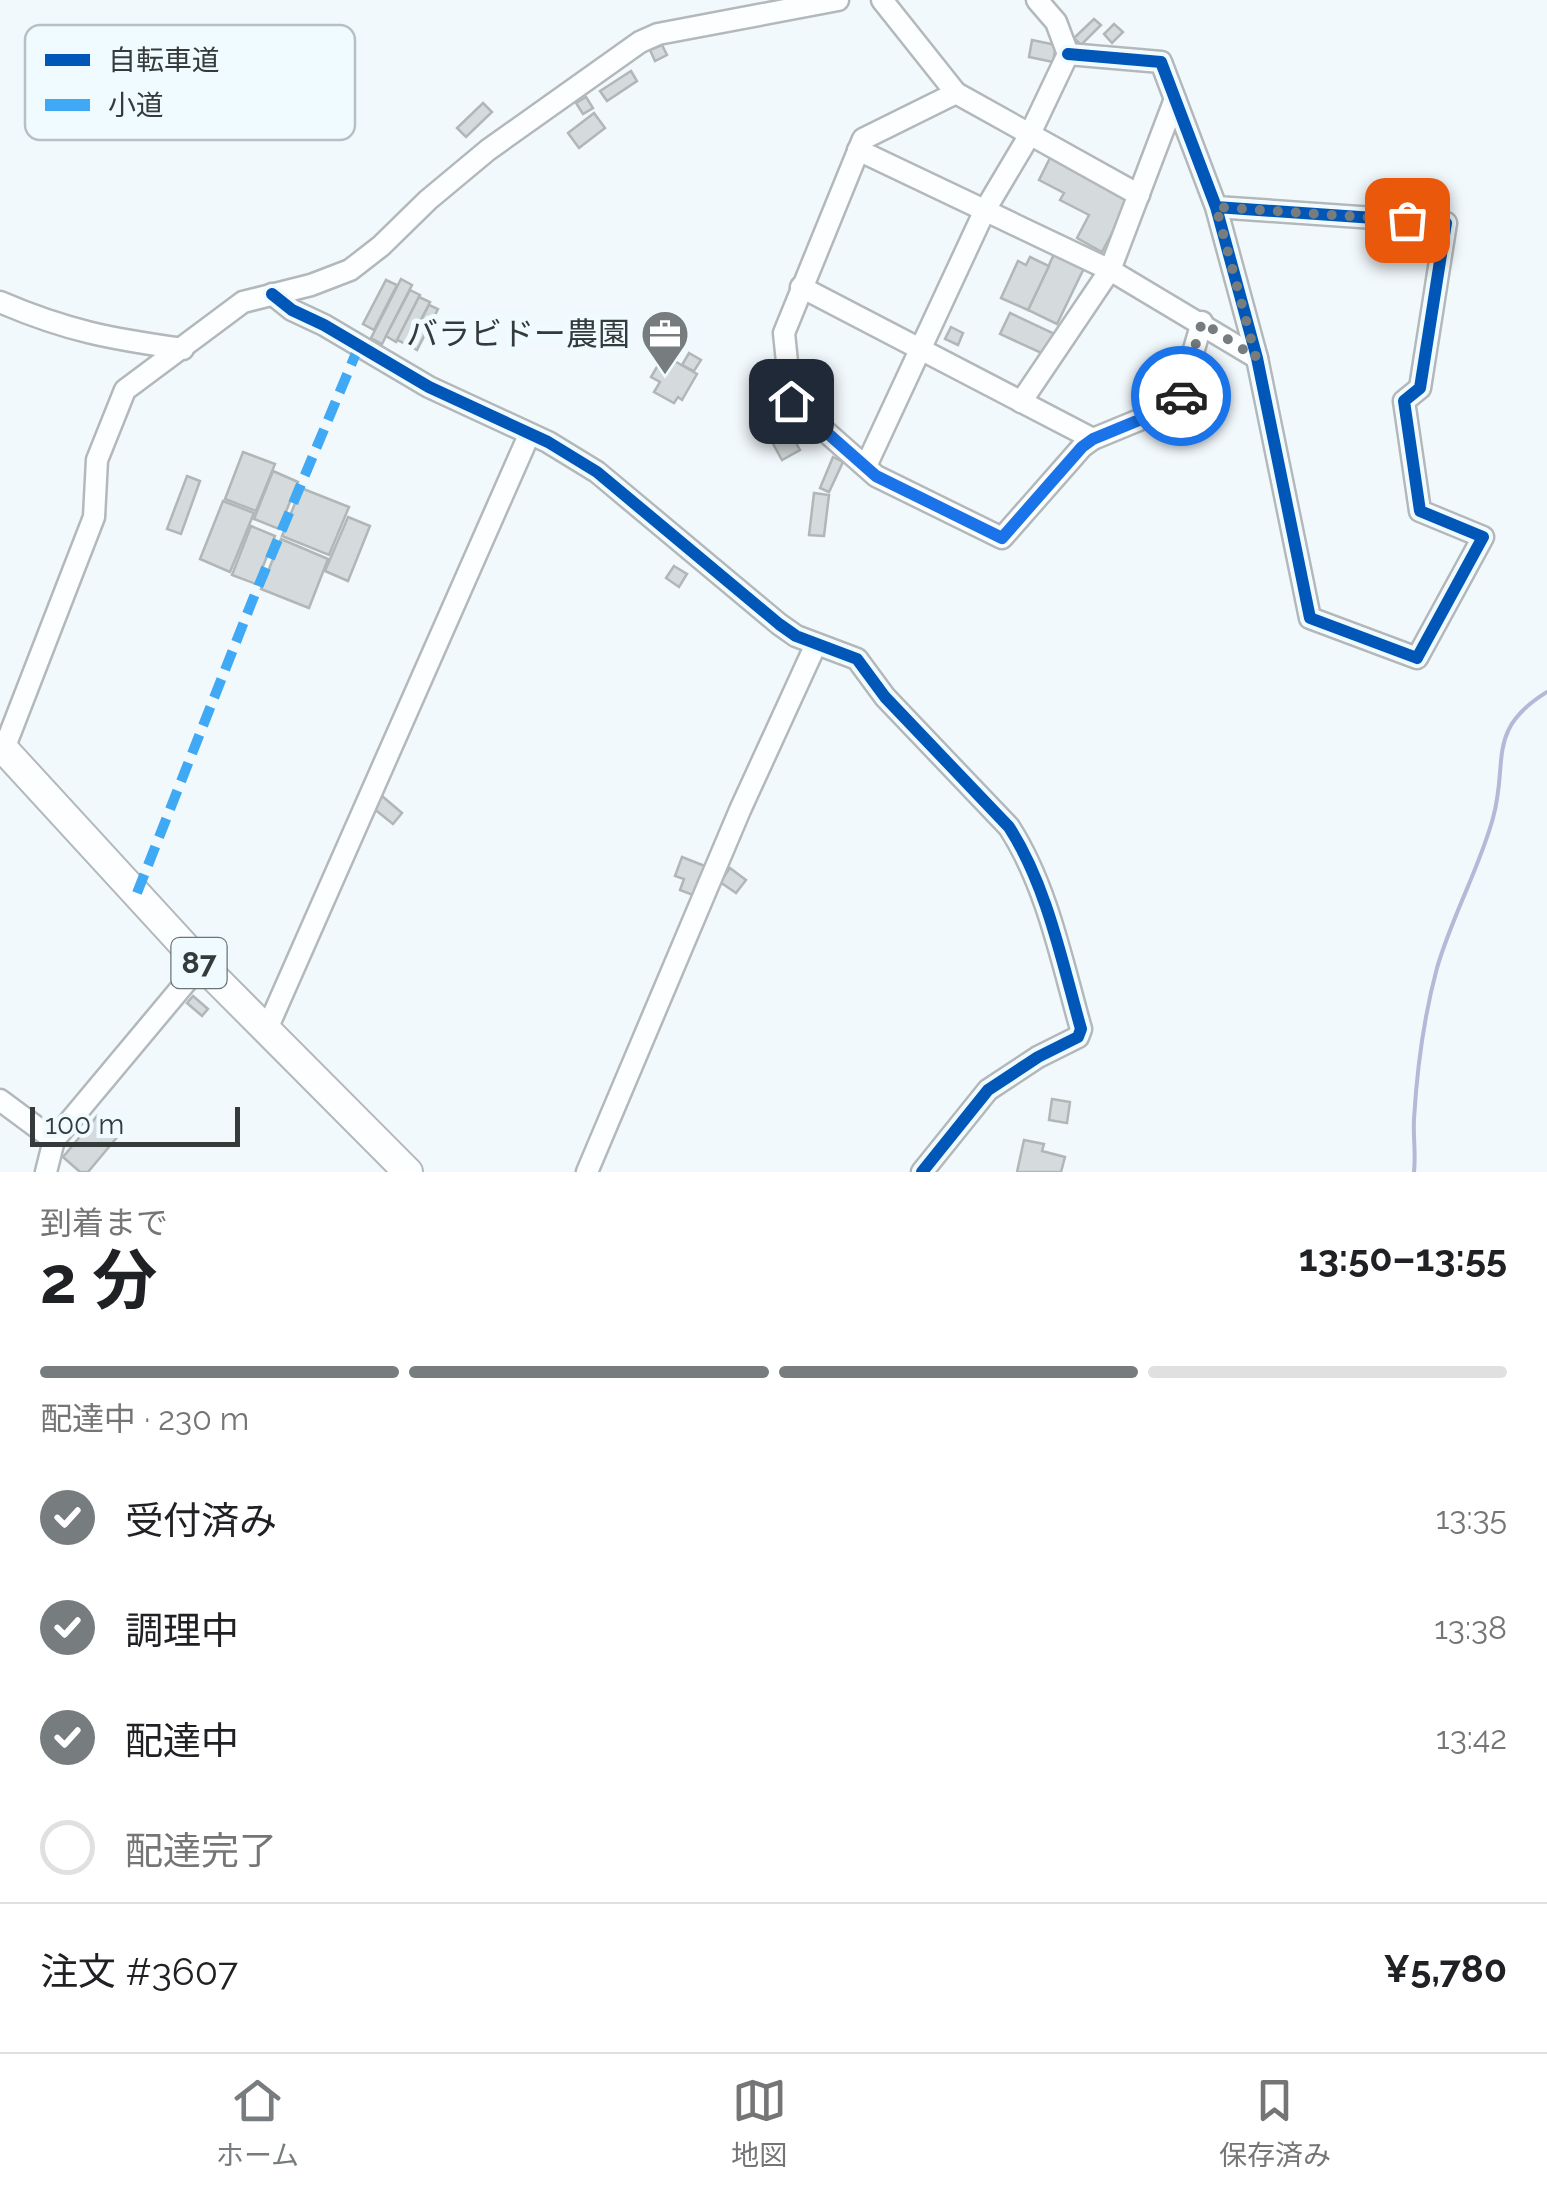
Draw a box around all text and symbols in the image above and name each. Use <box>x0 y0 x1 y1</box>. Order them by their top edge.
legend <box>25 25 355 140</box>
text: 自転車道 <box>108 44 220 77</box>
text: 小道 <box>108 89 164 122</box>
pin <box>1365 178 1450 263</box>
icon: bag <box>1380 193 1435 248</box>
office icon: バラビドー農園 <box>639 308 691 376</box>
place label: バラビドー農園 <box>406 315 630 352</box>
courier <box>1131 346 1231 446</box>
pin <box>749 359 834 444</box>
icon: car <box>1154 369 1209 424</box>
icon: home <box>764 374 819 429</box>
road number: 87 <box>172 938 226 988</box>
scale bar <box>30 1102 240 1146</box>
text: 100 m <box>45 1108 124 1141</box>
text: 到着まで <box>40 1204 168 1241</box>
text: 13:50–13:55 <box>1299 1235 1507 1280</box>
text: 2 分 <box>40 1242 157 1318</box>
text: 配達中 · 230 m <box>40 1400 249 1437</box>
icon: check <box>40 1490 95 1545</box>
text: 受付済み <box>125 1498 277 1543</box>
text: 13:35 <box>1436 1499 1507 1536</box>
icon: check <box>40 1600 95 1655</box>
text: 調理中 <box>125 1608 239 1653</box>
text: 13:38 <box>1434 1609 1507 1646</box>
icon: check <box>40 1710 95 1765</box>
text: 配達中 <box>125 1718 239 1763</box>
text: 13:42 <box>1436 1719 1507 1756</box>
text: 配達完了 <box>125 1828 277 1873</box>
text: ¥5,780 <box>1383 1946 1507 1991</box>
text: 注文 #3607 <box>40 1949 238 1994</box>
tab: ホーム <box>216 2073 299 2173</box>
tab: 地図 <box>731 2073 787 2173</box>
tab: 保存済み <box>1219 2073 1331 2173</box>

